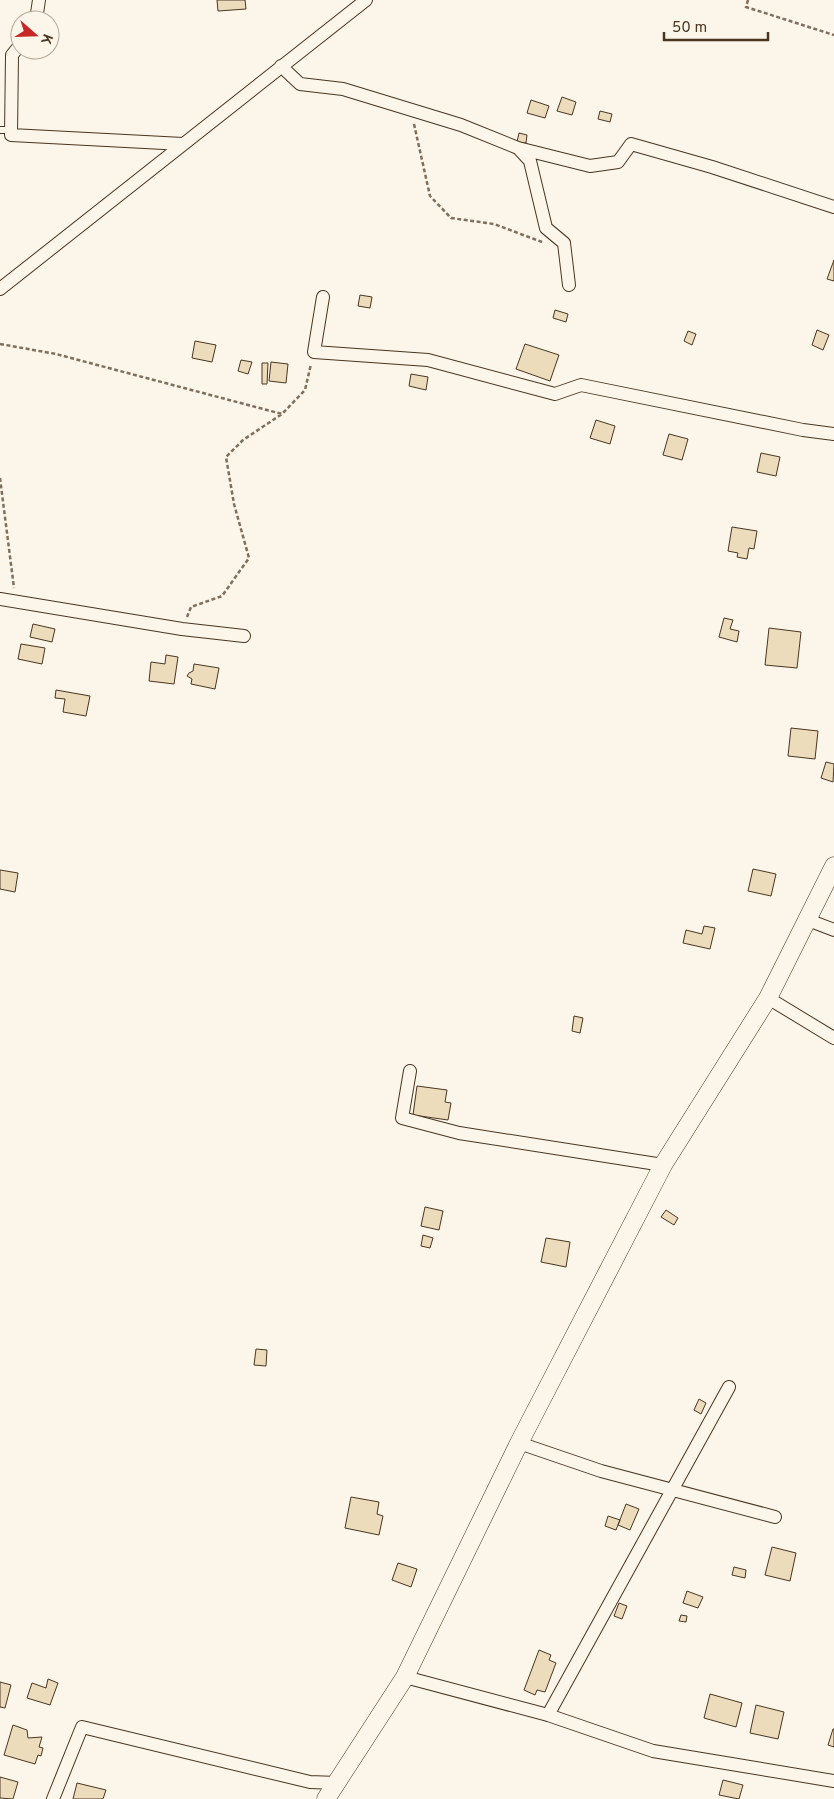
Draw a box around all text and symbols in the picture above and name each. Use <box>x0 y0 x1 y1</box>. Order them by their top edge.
north arrow <box>10 10 60 60</box>
scale bar <box>664 10 768 42</box>
text: 50 m <box>672 19 707 38</box>
text: K <box>36 31 55 47</box>

